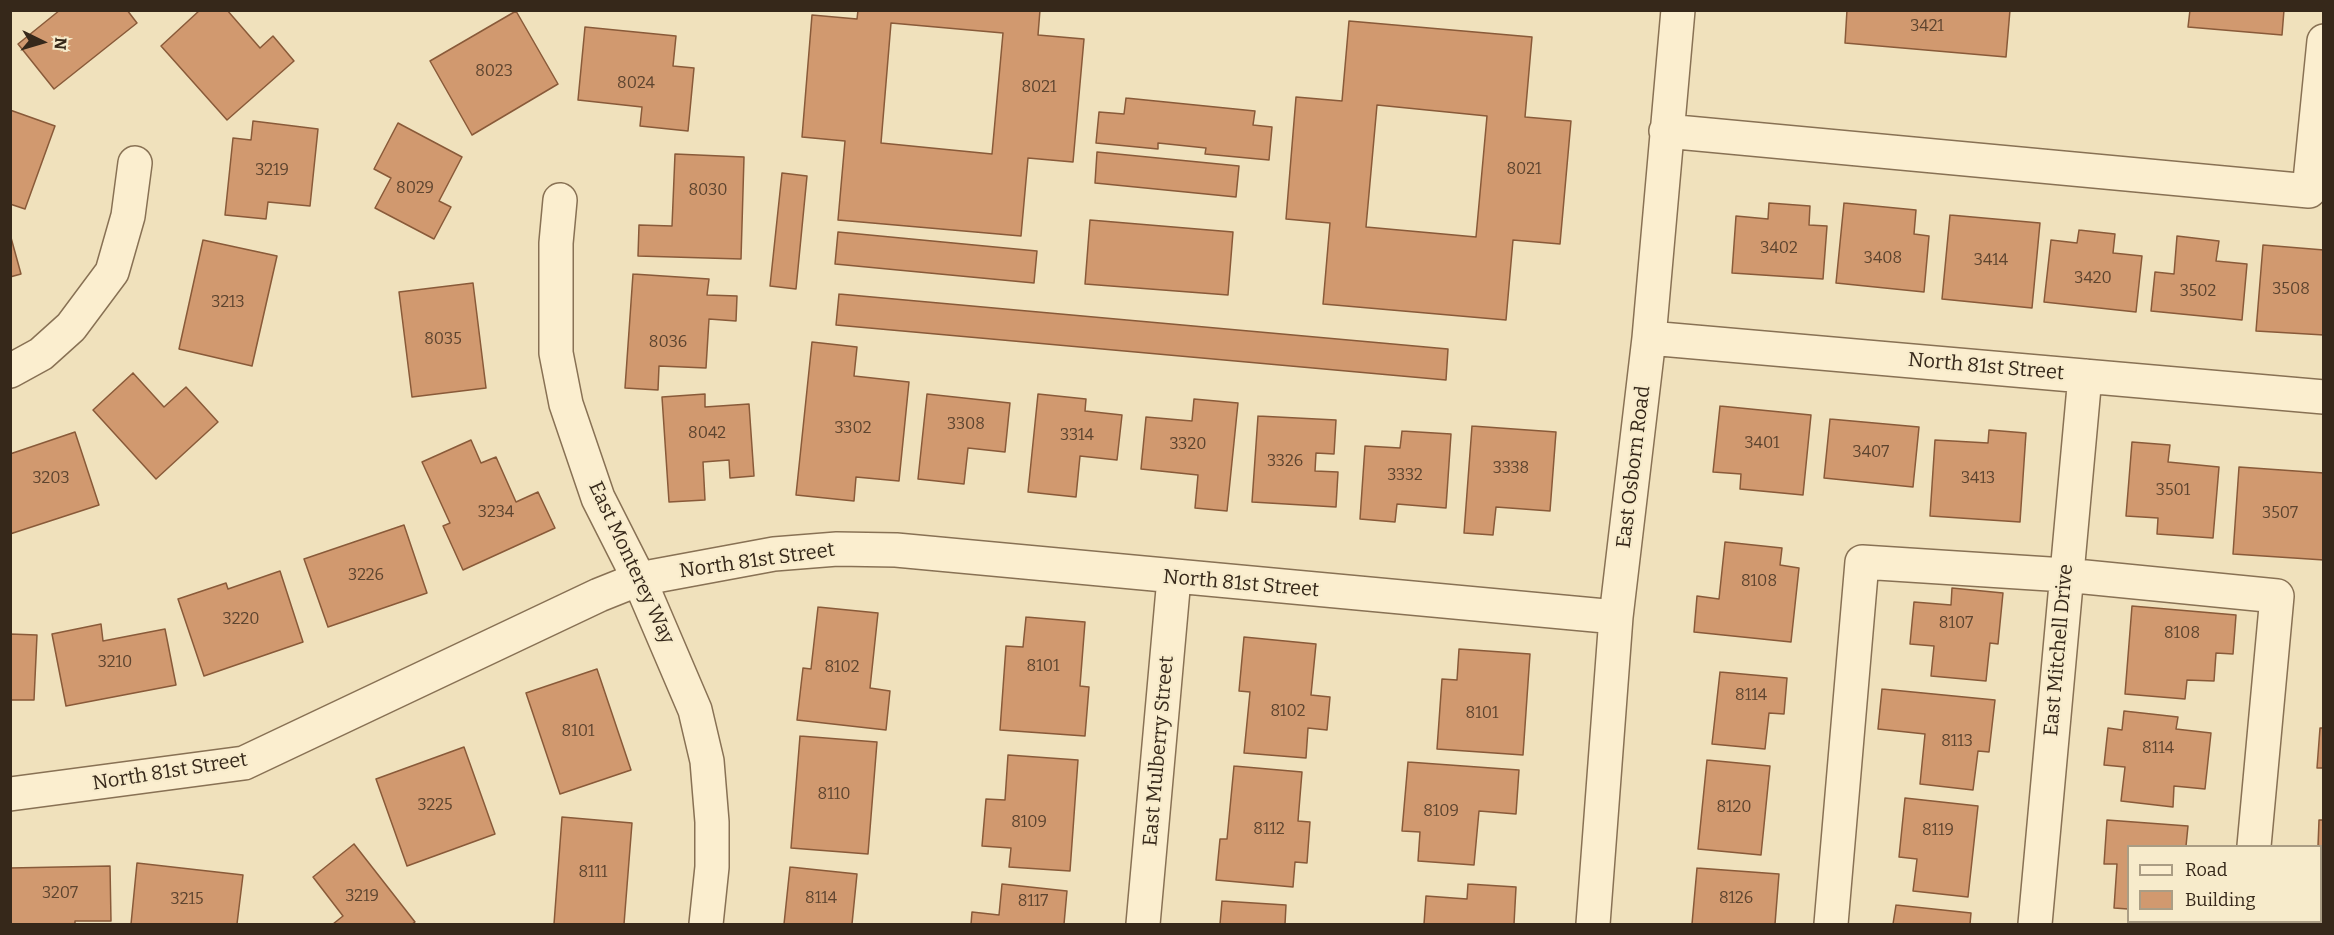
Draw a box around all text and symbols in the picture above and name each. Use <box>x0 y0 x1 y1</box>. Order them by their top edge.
north arrow <box>12 12 72 72</box>
house number: 3421 <box>1910 17 1944 37</box>
text: N <box>50 37 70 51</box>
house number: 8023 <box>475 62 513 82</box>
house number: 8024 <box>617 74 655 94</box>
house number: 8021 <box>1021 78 1057 98</box>
house number: 8021 <box>1506 160 1542 180</box>
house number: 3219 <box>255 161 289 181</box>
house number: 8029 <box>396 179 434 199</box>
house number: 8030 <box>688 181 728 201</box>
house number: 3402 <box>1760 239 1798 259</box>
house number: 3408 <box>1864 249 1902 269</box>
house number: 3414 <box>1974 251 2008 271</box>
house number: 3420 <box>2074 269 2112 289</box>
house number: 3508 <box>2272 280 2310 300</box>
house number: 3502 <box>2180 282 2216 302</box>
house number: 3213 <box>211 293 245 313</box>
house number: 8035 <box>424 330 462 350</box>
house number: 8036 <box>649 333 687 353</box>
street label: North 81st Street <box>1907 348 2065 386</box>
street label: East Osborn Road <box>1612 384 1656 550</box>
house number: 3308 <box>947 415 985 435</box>
house number: 3302 <box>835 419 871 439</box>
house number: 8042 <box>688 424 726 444</box>
house number: 3314 <box>1060 426 1094 446</box>
house number: 3401 <box>1744 434 1780 454</box>
house number: 3320 <box>1170 435 1206 455</box>
house number: 3407 <box>1853 443 1889 463</box>
house number: 3326 <box>1267 452 1303 472</box>
house number: 3338 <box>1493 459 1529 479</box>
house number: 3332 <box>1387 466 1423 486</box>
house number: 3203 <box>32 469 70 489</box>
house number: 3413 <box>1961 469 1995 489</box>
street label: East Monterey Way <box>583 478 679 648</box>
house number: 3501 <box>2156 481 2190 501</box>
house number: 3234 <box>478 503 514 523</box>
house number: 3507 <box>2262 504 2298 524</box>
street label: North 81st Street <box>678 538 836 584</box>
street label: East Mitchell Drive <box>2040 563 2078 737</box>
street label: North 81st Street <box>1162 565 1320 603</box>
house number: 3226 <box>348 566 384 586</box>
house number: 8108 <box>1741 572 1777 592</box>
house number: 3220 <box>223 610 259 630</box>
house number: 8107 <box>1939 614 1973 634</box>
house number: 8108 <box>2164 624 2200 644</box>
house number: 3210 <box>98 653 132 673</box>
street label: East Mulberry Street <box>1139 655 1179 847</box>
house number: 8101 <box>1027 657 1059 677</box>
house number: 8102 <box>824 658 860 678</box>
house number: 8114 <box>1735 686 1767 706</box>
house number: 8102 <box>1270 702 1306 722</box>
house number: 8101 <box>1466 704 1498 724</box>
house number: 8101 <box>562 722 594 742</box>
house number: 8113 <box>1941 732 1973 752</box>
house number: 8114 <box>2142 739 2174 759</box>
street label: North 81st Street <box>91 748 249 796</box>
house number: 8110 <box>818 785 850 805</box>
house number: 3225 <box>417 796 453 816</box>
house number: 8120 <box>1716 798 1752 818</box>
house number: 8109 <box>1423 802 1459 822</box>
house number: 8109 <box>1011 813 1047 833</box>
house number: 8112 <box>1253 820 1285 840</box>
house number: 8119 <box>1922 821 1954 841</box>
legend <box>2127 845 2322 923</box>
text: Road <box>2185 859 2227 881</box>
house number: 8111 <box>578 863 608 883</box>
house number: 3207 <box>42 884 78 904</box>
house number: 3219 <box>345 887 379 907</box>
house number: 8114 <box>805 889 837 909</box>
house number: 8126 <box>1719 889 1753 909</box>
text: Building <box>2185 889 2256 911</box>
house number: 3215 <box>171 890 203 910</box>
house number: 8117 <box>1018 892 1048 912</box>

